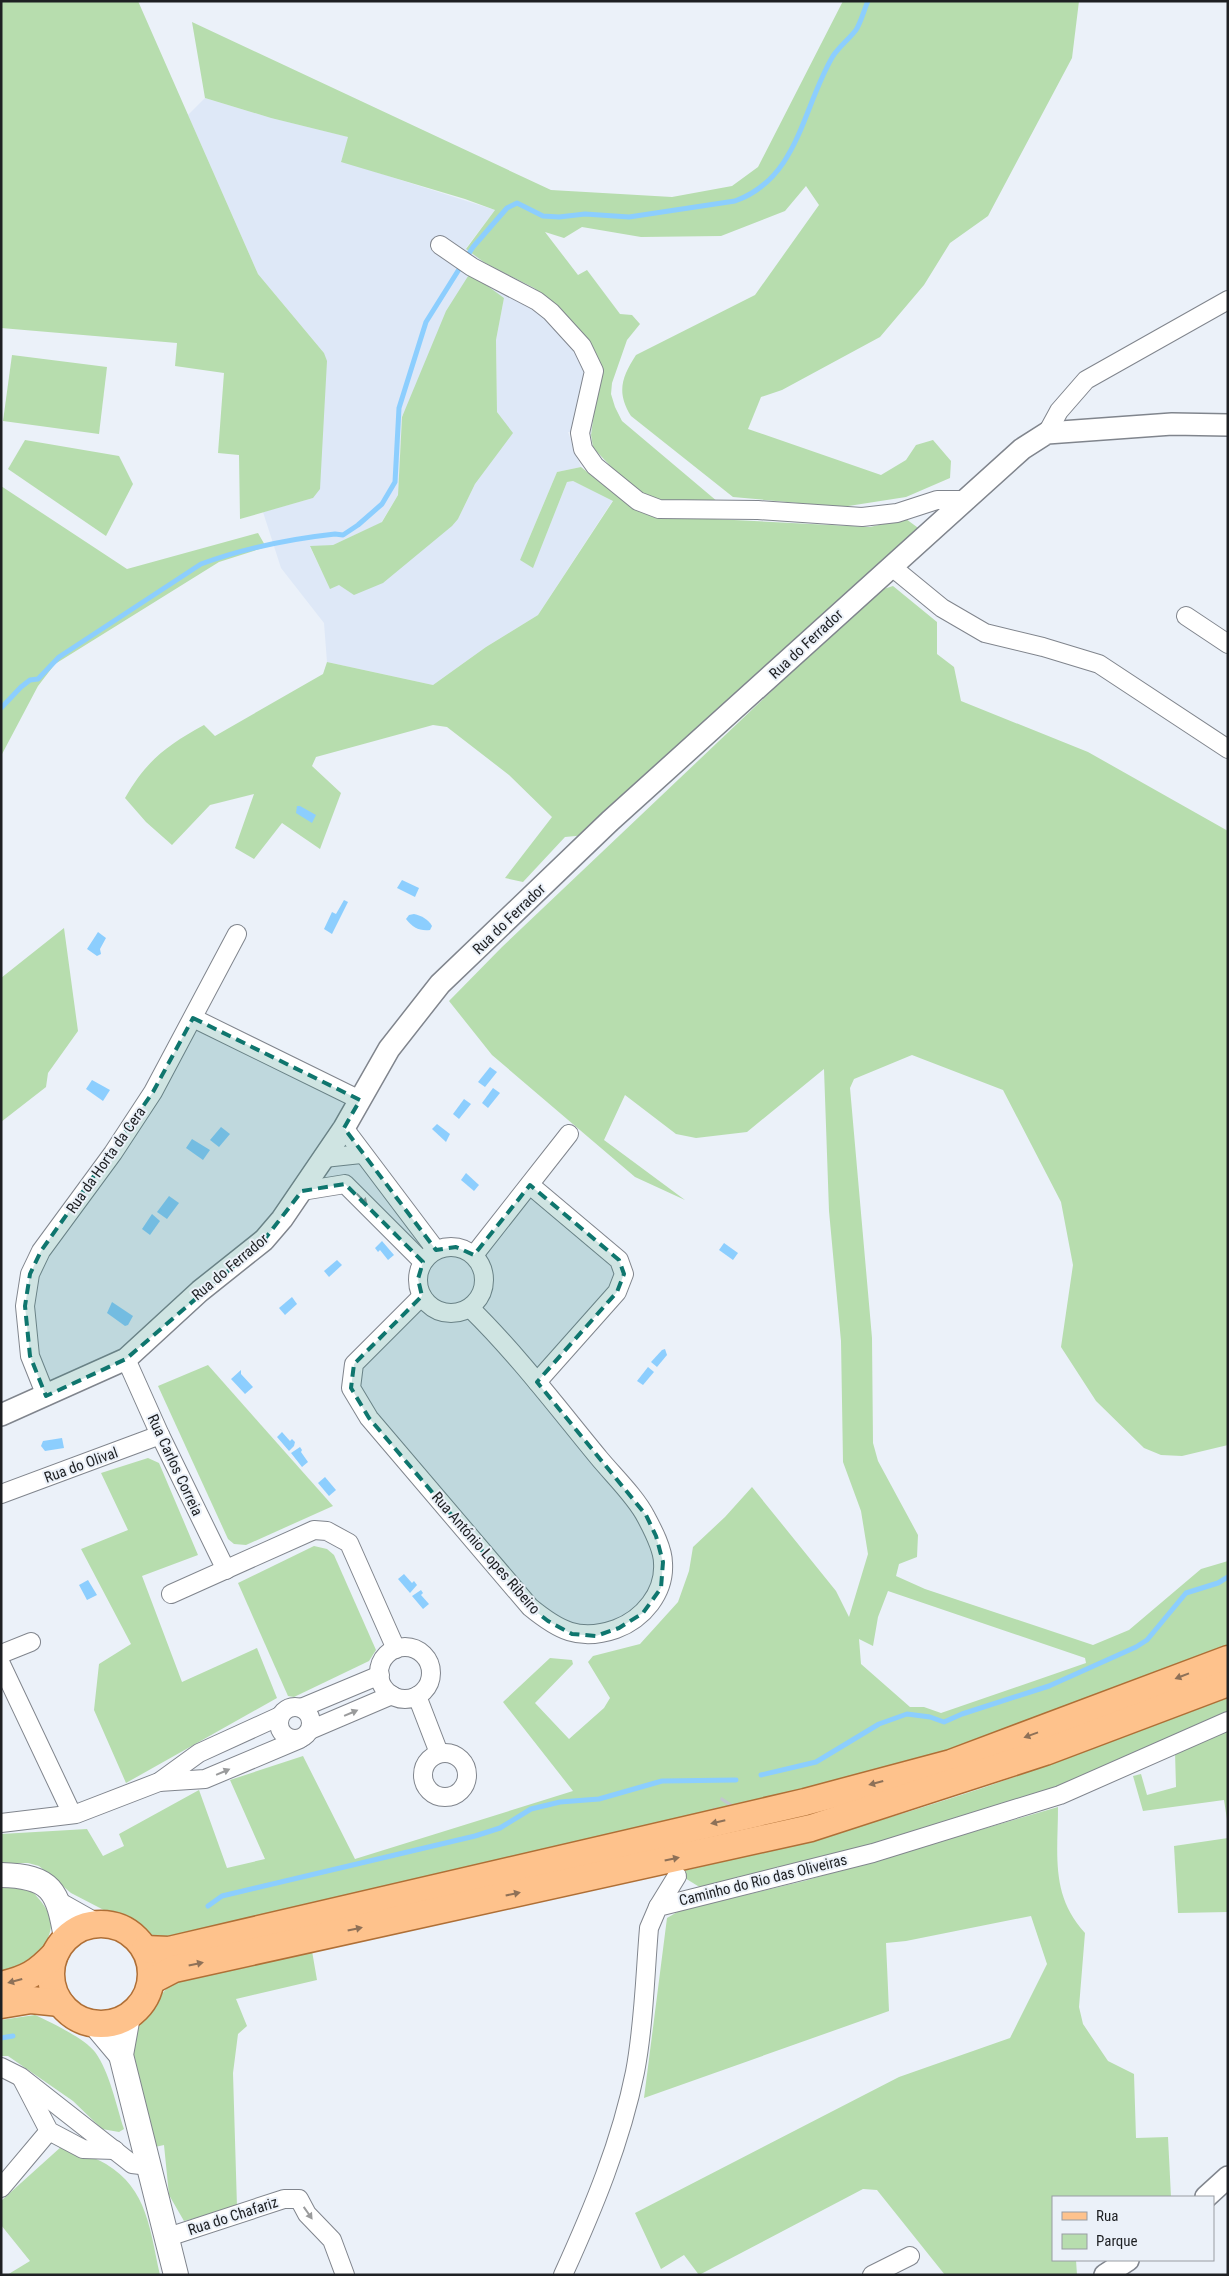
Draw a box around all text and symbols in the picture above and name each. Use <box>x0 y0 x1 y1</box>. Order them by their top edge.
street label: Rua do Ferrador <box>766 605 847 683</box>
street label: Rua do Ferrador <box>469 880 549 958</box>
street label: Rua da Horta da Cera <box>63 1103 149 1217</box>
one-way arrow <box>356 1193 368 1205</box>
street label: Rua do Ferrador <box>188 1230 272 1304</box>
street label: Rua Carlos Correia <box>144 1411 206 1519</box>
street label: Rua do Olival <box>42 1443 120 1487</box>
street label: Rua António Lopes Ribeiro <box>428 1488 544 1618</box>
one-way arrow <box>1174 1672 1189 1680</box>
one-way arrow <box>344 1708 358 1716</box>
one-way arrow <box>1023 1732 1038 1739</box>
one-way arrow <box>216 1767 230 1775</box>
one-way arrow <box>868 1780 883 1788</box>
one-way arrow <box>711 1818 726 1826</box>
street label: Caminho do Rio das Oliveiras <box>677 1850 849 1910</box>
one-way arrow <box>664 1855 679 1863</box>
one-way arrow <box>506 1890 521 1898</box>
one-way arrow <box>347 1925 362 1933</box>
one-way arrow <box>188 1960 203 1968</box>
one-way arrow <box>8 1978 23 1986</box>
street label: Rua do Chafariz <box>186 2193 280 2239</box>
legend <box>1052 2196 1214 2261</box>
one-way arrow <box>303 2206 313 2220</box>
text: Rua <box>1096 2207 1118 2225</box>
text: Parque <box>1096 2232 1138 2250</box>

